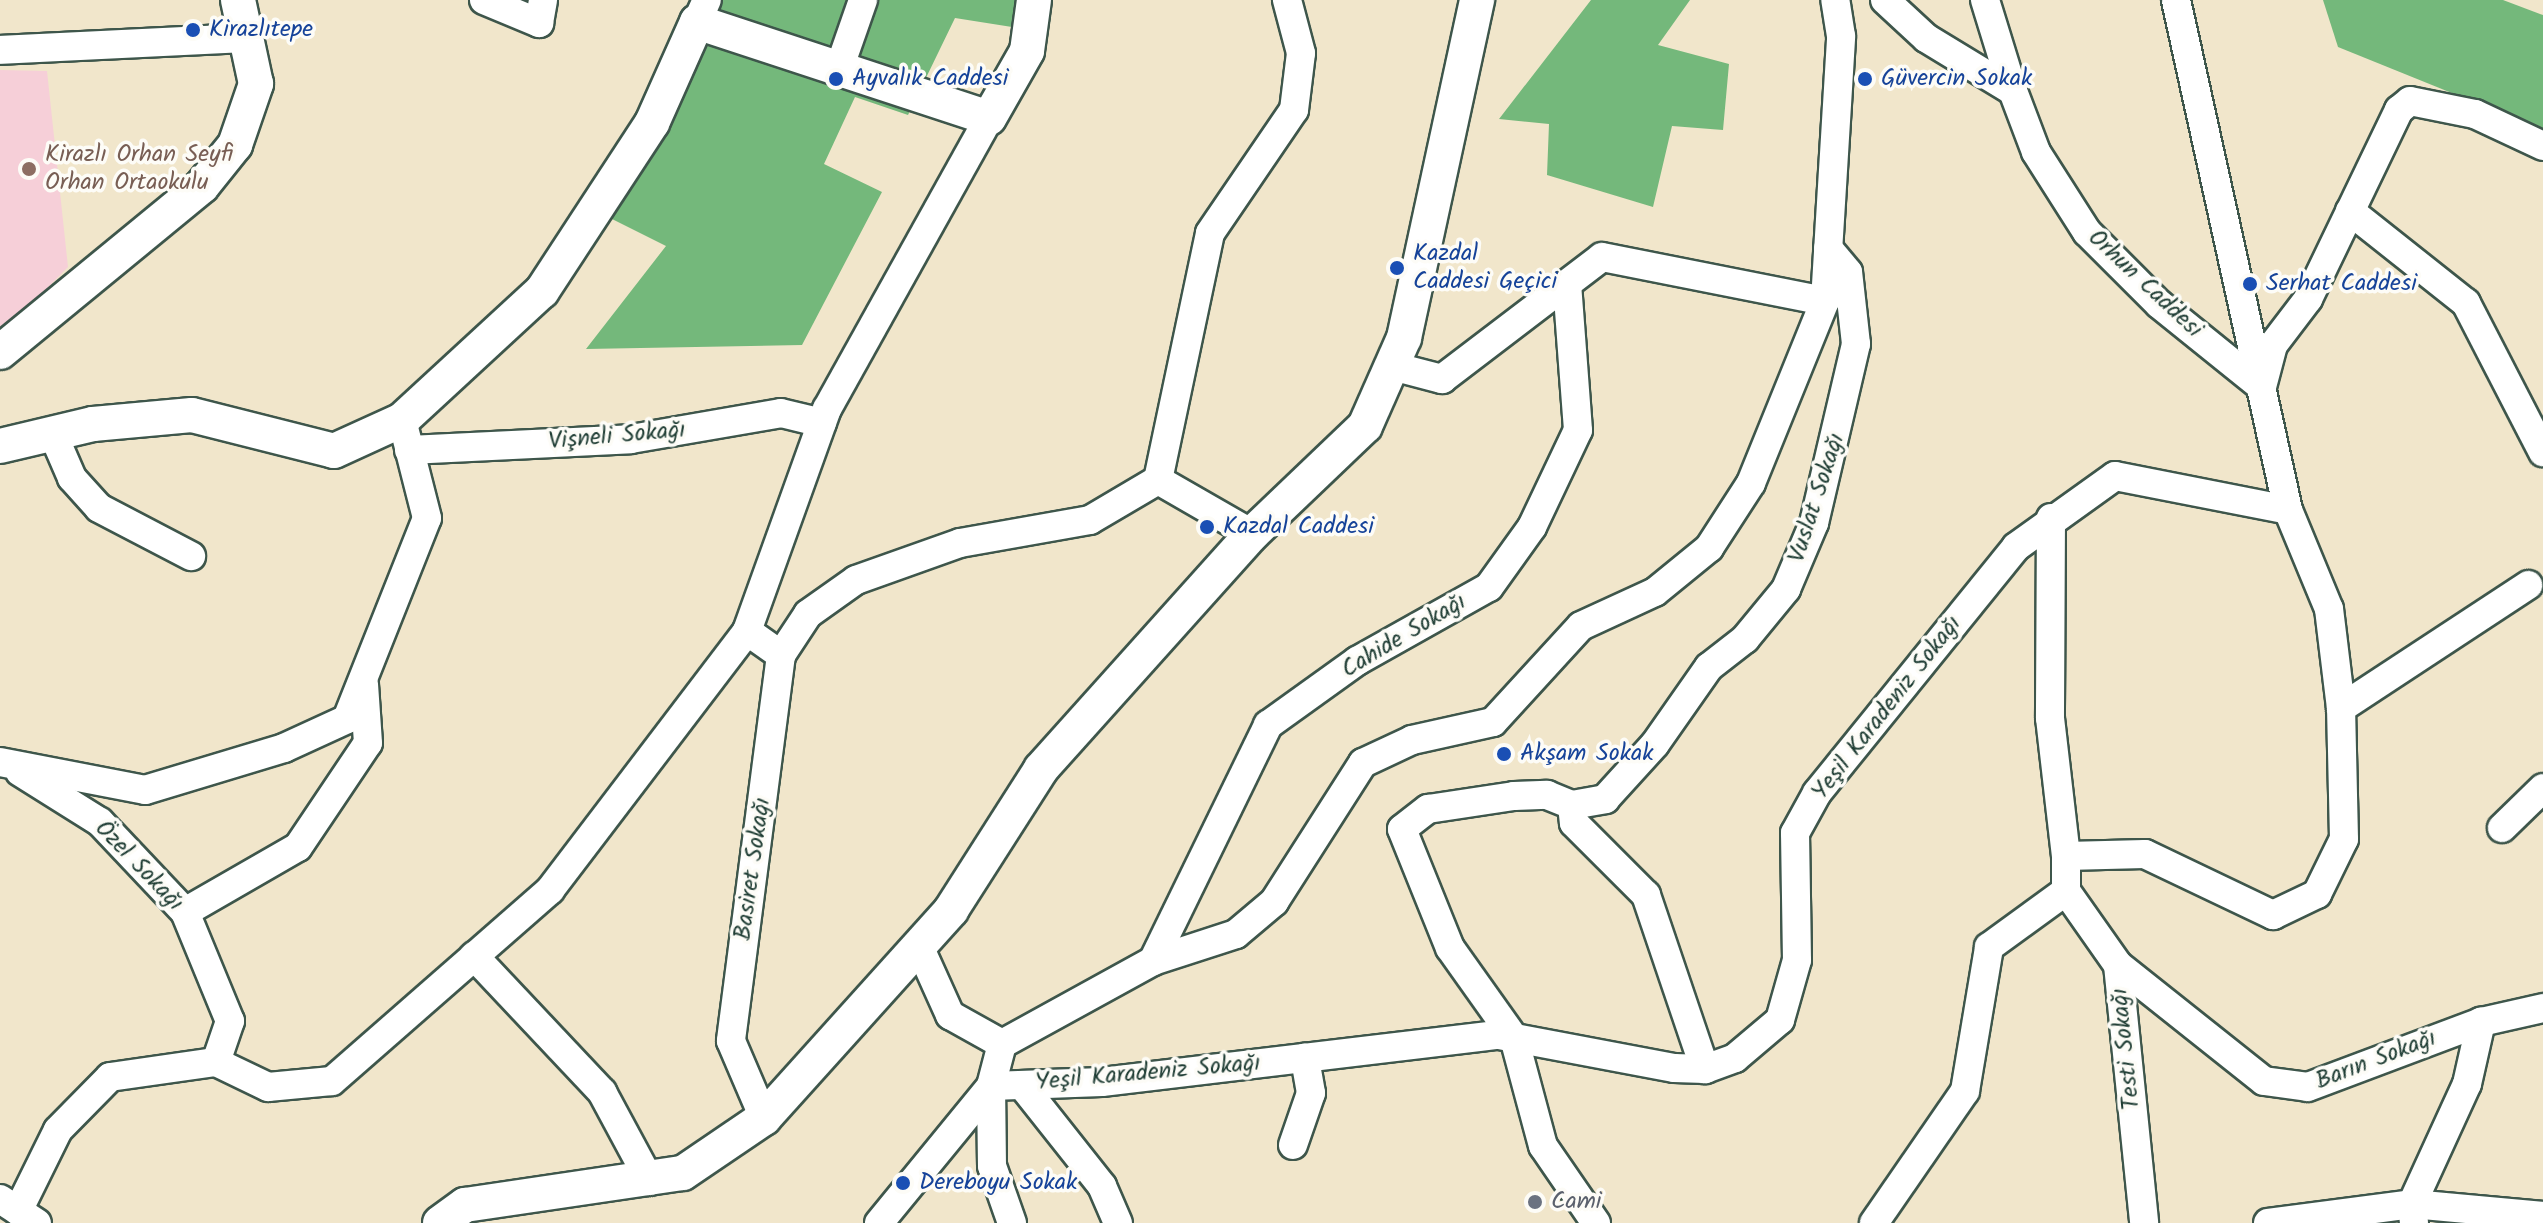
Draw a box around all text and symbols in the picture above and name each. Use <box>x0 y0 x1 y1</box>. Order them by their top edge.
place label: Kirazlıtepe <box>209 16 313 44</box>
marker: Kirazlıtepe <box>184 21 202 39</box>
place label: Ayvalık Caddesi <box>852 65 1009 93</box>
place label: Güvercin Sokak <box>1881 65 2032 93</box>
marker: Ayvalık Caddesi <box>827 70 845 88</box>
marker: Güvercin Sokak <box>1856 70 1874 88</box>
place label: Kirazlı Orhan Seyfi Orhan Ortaokulu <box>45 141 233 197</box>
marker: Kirazlı Orhan Seyfi Orhan Ortaokulu <box>20 160 38 178</box>
street label: Orhun Caddesi <box>2082 224 2208 344</box>
place label: Kazdal Caddesi Geçici <box>1413 240 1557 296</box>
marker: Kazdal Caddesi Geçici <box>1388 259 1406 277</box>
place label: Serhat Caddesi <box>2266 270 2417 298</box>
marker: Serhat Caddesi <box>2241 275 2259 293</box>
street label: Vişneli Sokağı <box>547 416 687 456</box>
street label: Vuslat Sokağı <box>1783 430 1851 566</box>
place label: Kazdal Caddesi <box>1223 513 1374 541</box>
marker: Kazdal Caddesi <box>1198 518 1216 536</box>
street label: Cahide Sokağı <box>1336 588 1472 684</box>
street label: Yeşil Karadeniz Sokağı <box>1806 610 1968 806</box>
place label: Akşam Sokak <box>1520 740 1653 768</box>
marker: Akşam Sokak <box>1495 745 1513 763</box>
street label: Basiret Sokağı <box>729 796 777 942</box>
street label: Özel Sokağı <box>89 815 189 917</box>
street label: Testi Sokağı <box>2105 987 2147 1111</box>
street label: Barın Sokağı <box>2312 1024 2440 1096</box>
street label: Yeşil Karadeniz Sokağı <box>1034 1049 1262 1097</box>
place label: Dereboyu Sokak <box>919 1169 1077 1197</box>
marker: Dereboyu Sokak <box>894 1174 912 1192</box>
place label: Cami <box>1551 1188 1601 1216</box>
marker: Cami <box>1526 1193 1544 1211</box>

